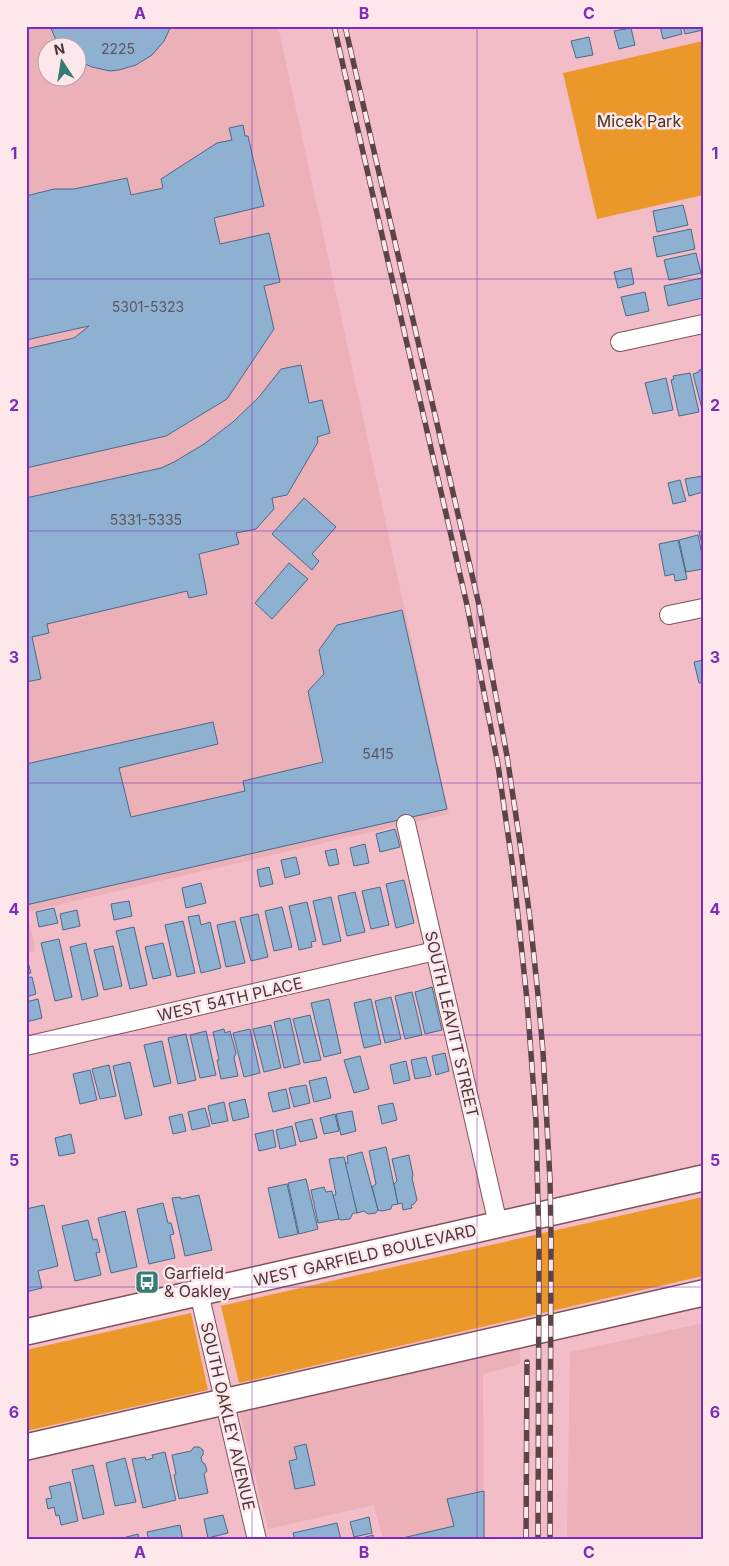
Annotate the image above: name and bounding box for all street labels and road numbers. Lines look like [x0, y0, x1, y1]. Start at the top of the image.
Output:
street label: SOUTH LEAVITT STREET [421, 929, 483, 1119]
street label: WEST 54TH PLACE [155, 973, 305, 1025]
street label: WEST GARFIELD BOULEVARD [252, 1220, 478, 1290]
street label: SOUTH OAKLEY AVENUE [197, 1320, 259, 1512]

